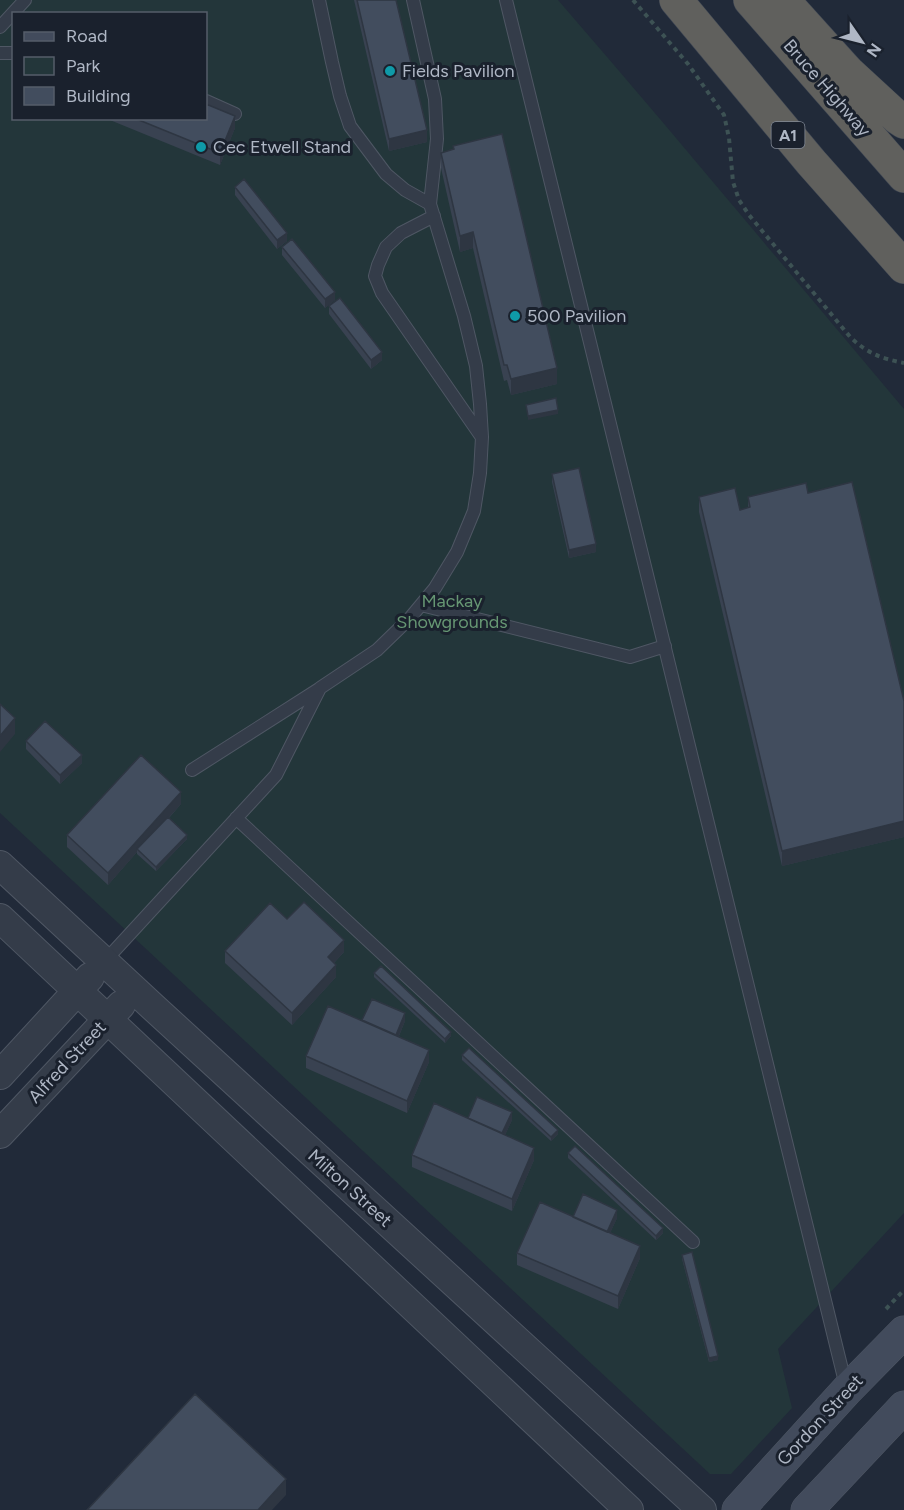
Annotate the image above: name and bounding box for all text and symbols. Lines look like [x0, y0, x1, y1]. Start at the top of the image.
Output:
legend [12, 12, 207, 120]
north arrow [832, 12, 892, 72]
text: Road [66, 25, 107, 47]
street label: Bruce Highway [779, 35, 876, 142]
text: N [863, 40, 885, 61]
text: Park [66, 55, 101, 77]
place label: Fields Pavilion [402, 60, 515, 82]
marker: Fields Pavilion [383, 64, 397, 78]
text: Building [66, 85, 131, 107]
road number: A1 [772, 122, 804, 148]
place label: Cec Etwell Stand [213, 136, 351, 158]
marker: Cec Etwell Stand [194, 140, 208, 154]
place label: 500 Pavilion [527, 305, 626, 327]
marker: 500 Pavilion [508, 309, 522, 323]
park label: Mackay Showgrounds [396, 590, 508, 633]
street label: Alfred Street [23, 1016, 111, 1108]
street label: Milton Street [303, 1145, 397, 1232]
street label: Gordon Street [772, 1370, 868, 1470]

